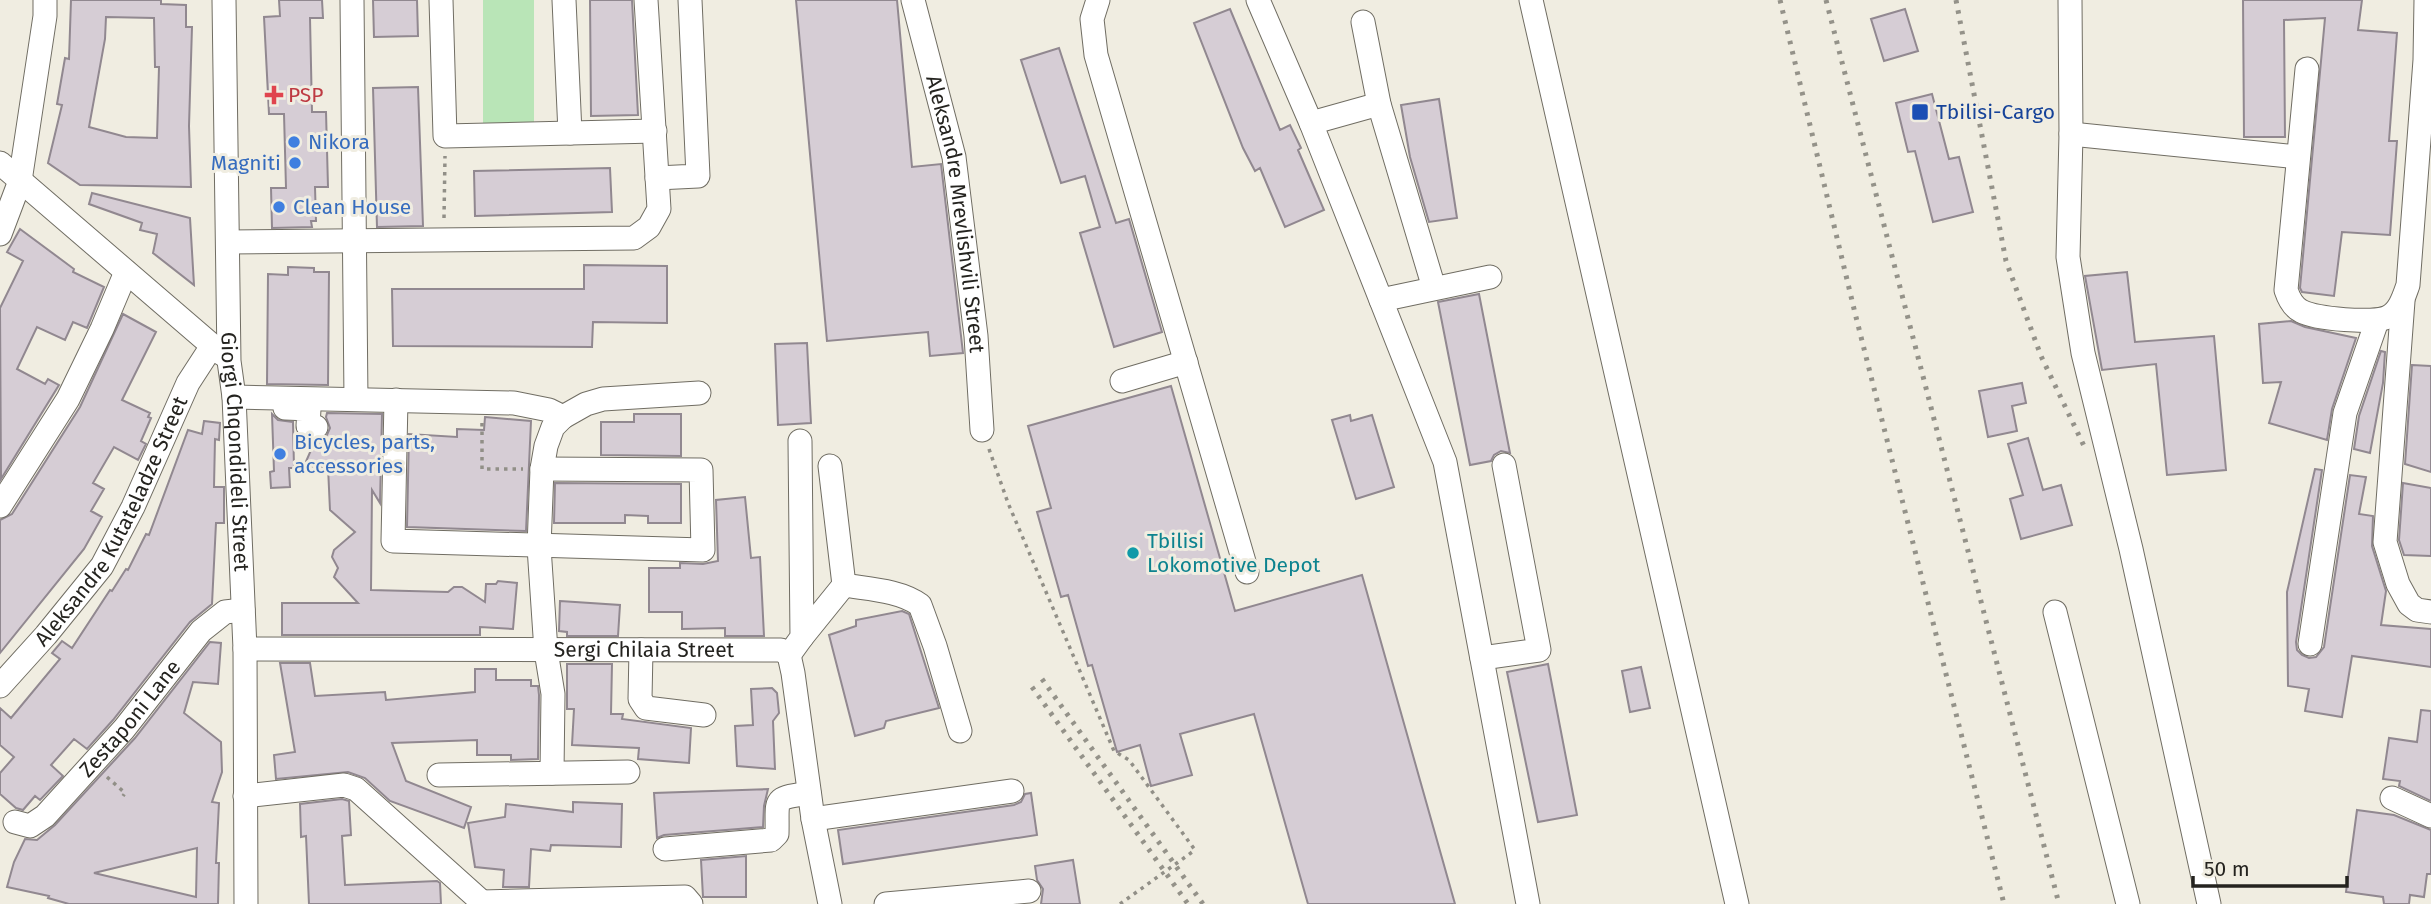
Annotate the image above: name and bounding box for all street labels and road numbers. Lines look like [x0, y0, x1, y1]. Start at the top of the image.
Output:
street label: Aleksandre Mrevlishvili Street [920, 73, 990, 354]
street label: Giorgi Chqondideli Street [216, 332, 255, 572]
street label: Aleksandre Kutateladze Street [29, 392, 194, 652]
street label: Sergi Chilaia Street [554, 637, 735, 663]
street label: Zestaponi Lane [74, 655, 186, 782]

